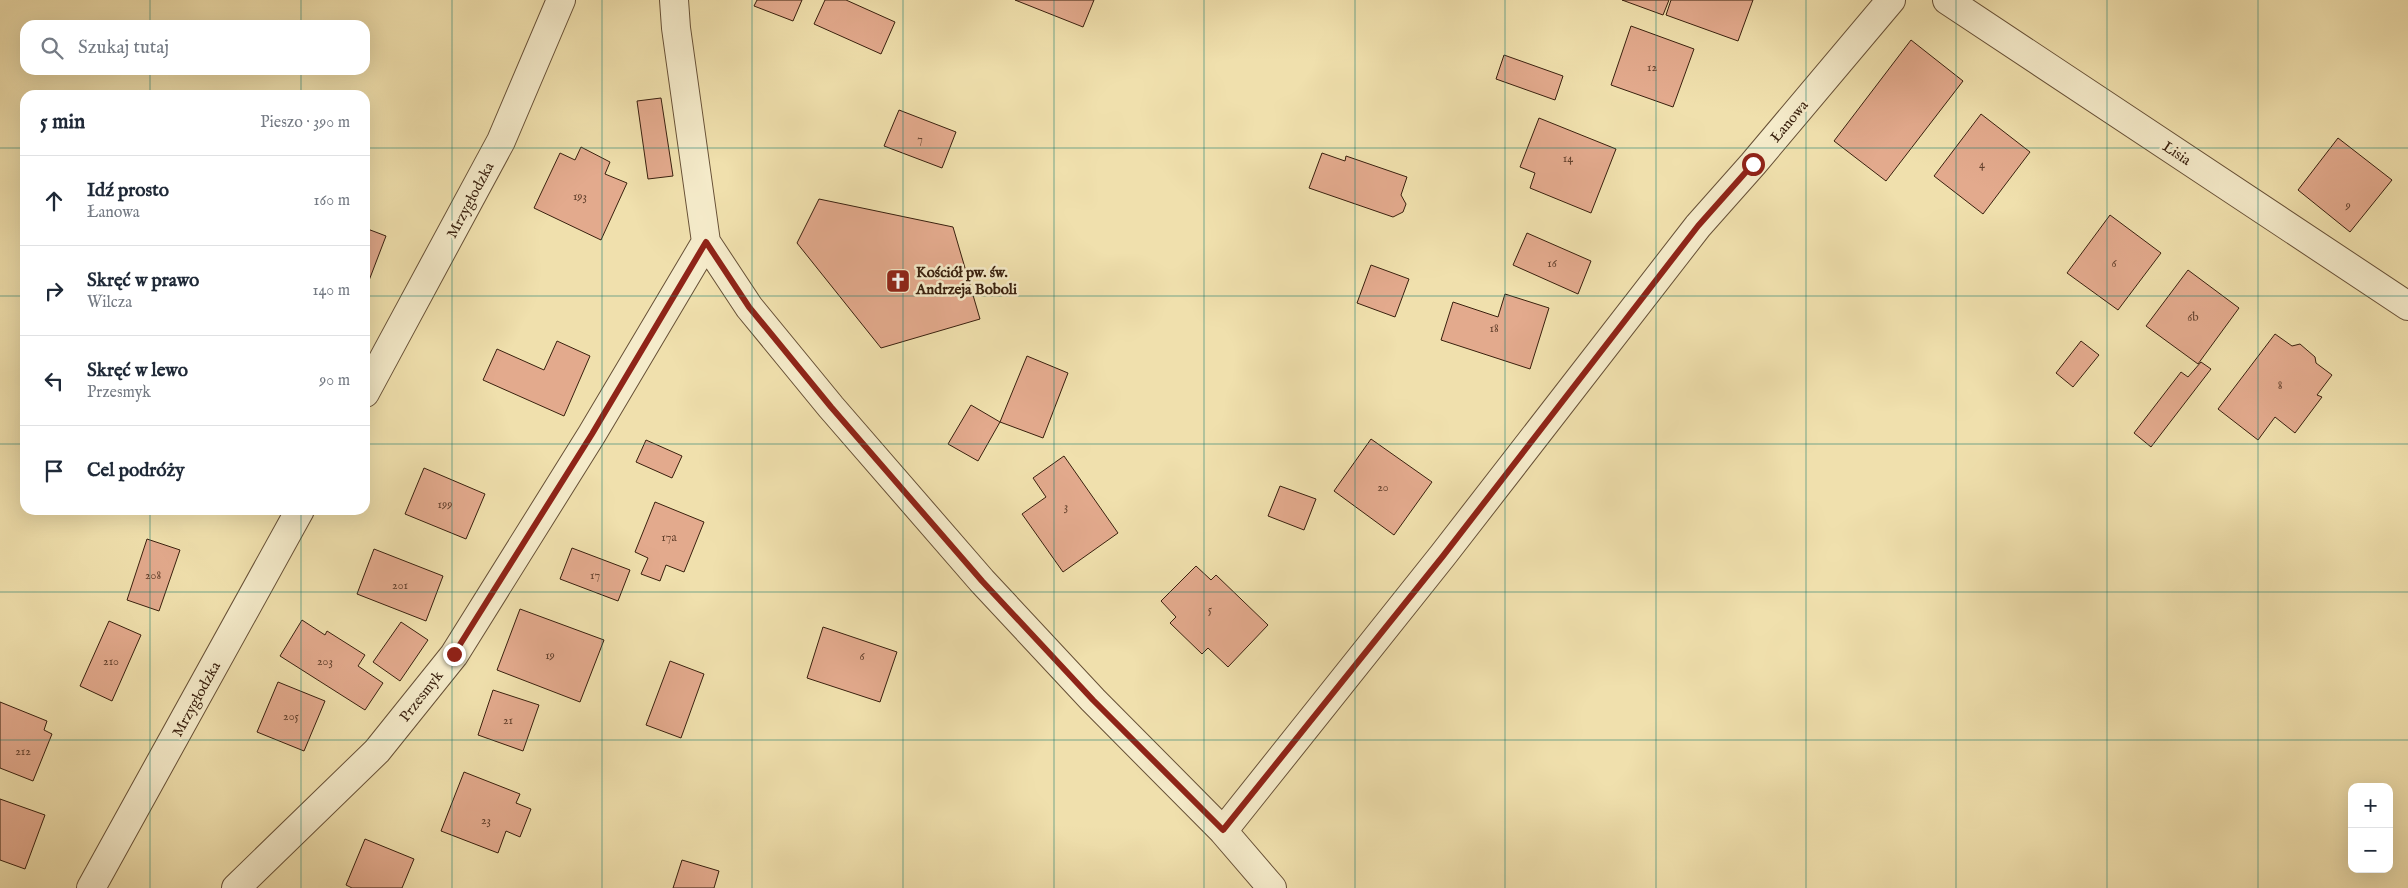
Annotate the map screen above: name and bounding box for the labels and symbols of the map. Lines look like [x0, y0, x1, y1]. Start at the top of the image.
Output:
house number: 12 [1647, 60, 1657, 75]
street label: Łanowa [1766, 96, 1813, 146]
house number: 7 [917, 132, 923, 147]
street label: Lisia [2159, 137, 2195, 170]
house number: 14 [1563, 151, 1573, 166]
route start [1742, 153, 1765, 176]
house number: 4 [1979, 157, 1985, 172]
street label: Mrzygłodzka [442, 159, 499, 241]
house number: 193 [573, 189, 587, 204]
house number: 9 [2344, 198, 2351, 213]
house number: 16 [1547, 256, 1558, 271]
house number: 6 [2111, 256, 2117, 271]
place label: Kościół pw. św. Andrzeja Boboli [915, 263, 1017, 299]
church icon: Kościół pw. św. Andrzeja Boboli [885, 268, 911, 294]
house number: 6b [2187, 310, 2199, 325]
house number: 18 [1489, 321, 1499, 336]
house number: 8 [2278, 378, 2283, 393]
house number: 20 [1377, 480, 1389, 495]
house number: 199 [438, 497, 452, 512]
house number: 3 [1064, 499, 1068, 514]
house number: 17a [661, 530, 677, 545]
house number: 208 [145, 568, 161, 583]
house number: 17 [590, 568, 600, 583]
house number: 201 [392, 578, 408, 593]
house number: 5 [1208, 602, 1213, 617]
route end [443, 643, 466, 666]
house number: 19 [545, 648, 555, 663]
house number: 6 [859, 649, 865, 664]
house number: 210 [103, 654, 119, 669]
house number: 203 [317, 654, 333, 669]
street label: Mrzygłodzka [168, 658, 225, 740]
street label: Przesmyk [395, 666, 448, 726]
house number: 205 [283, 709, 300, 724]
house number: 21 [503, 713, 513, 728]
house number: 212 [15, 744, 31, 759]
house number: 23 [481, 813, 491, 828]

